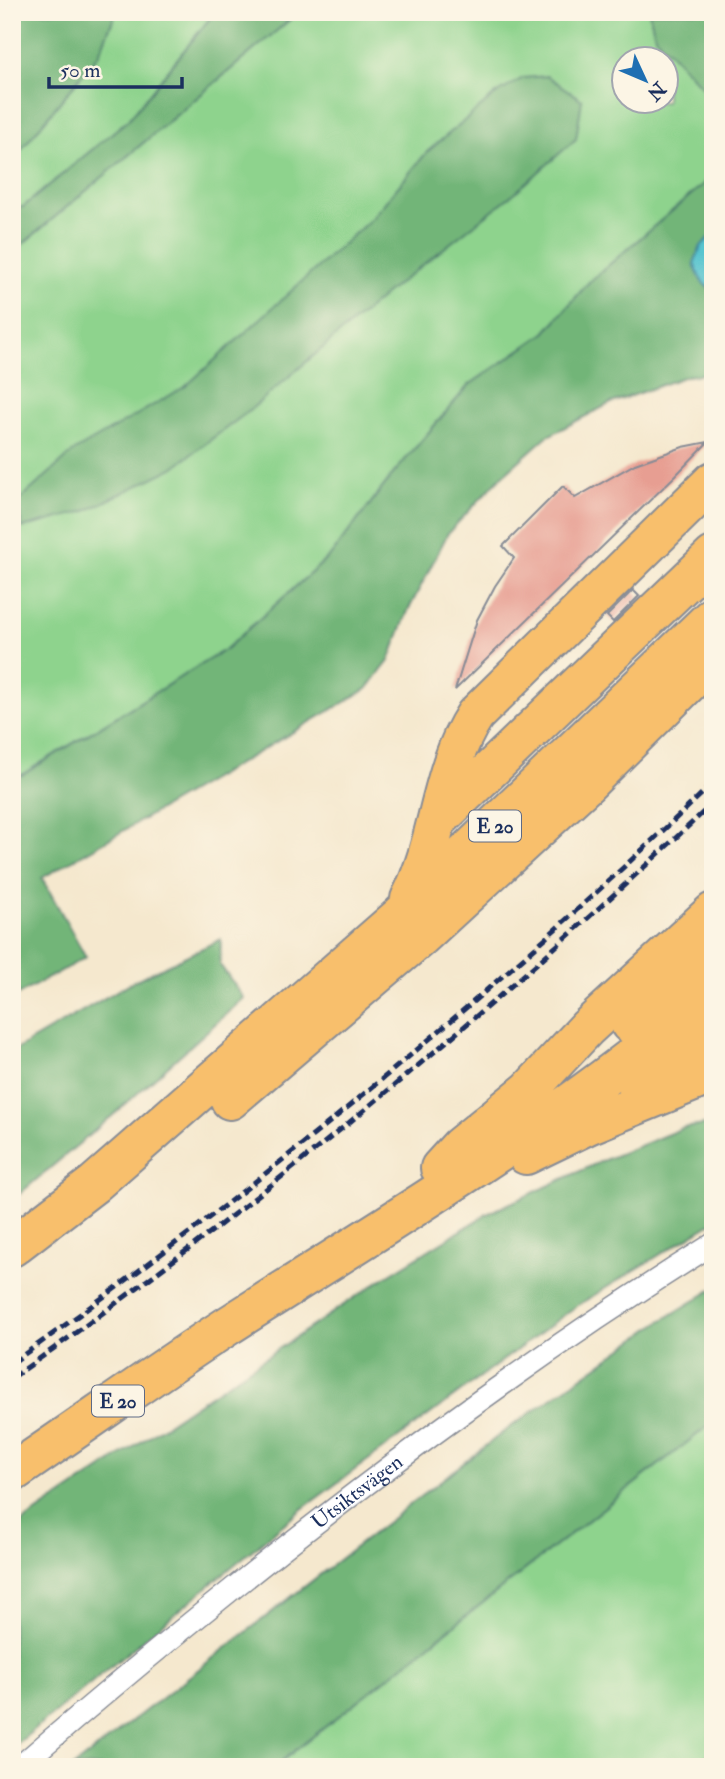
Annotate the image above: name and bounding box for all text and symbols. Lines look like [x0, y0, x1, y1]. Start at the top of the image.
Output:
scale bar [49, 46, 182, 90]
north arrow [610, 46, 680, 116]
text: 50 m [60, 57, 101, 84]
text: N [641, 76, 672, 106]
road number: E 20 [469, 810, 521, 842]
road number: E 20 [92, 1386, 144, 1416]
street label: Utsiktsvägen [306, 1448, 409, 1536]

